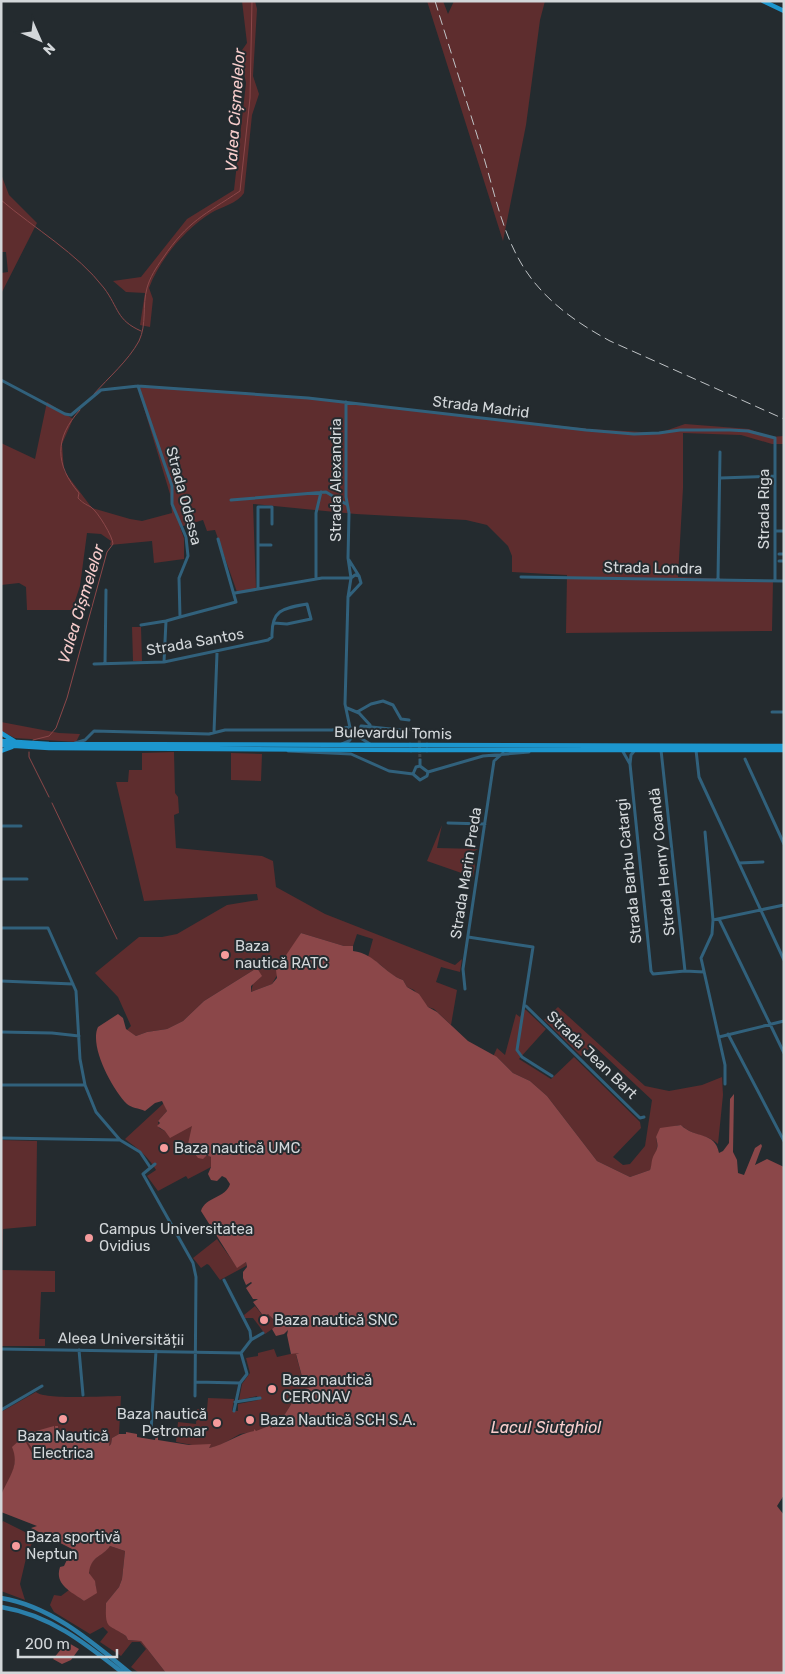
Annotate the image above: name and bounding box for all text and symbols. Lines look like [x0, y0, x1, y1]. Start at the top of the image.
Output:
north arrow [15, 15, 65, 65]
text: N [39, 39, 58, 58]
water label: Valea Cișmelelor [221, 47, 249, 172]
street label: Strada Madrid [432, 392, 530, 422]
street label: Strada Alexandria [327, 418, 345, 542]
street label: Strada Odessa [162, 445, 206, 547]
street label: Strada Riga [755, 469, 773, 549]
water label: Valea Cișmelelor [54, 541, 108, 666]
street label: Strada Londra [603, 558, 703, 578]
street label: Strada Santos [145, 625, 245, 659]
street label: Bulevardul Tomis [334, 723, 453, 743]
street label: Strada Henry Coandă [645, 787, 679, 937]
street label: Strada Barbu Catargi [612, 797, 646, 945]
street label: Strada Marin Preda [447, 806, 485, 940]
place label: Baza nautică RATC [235, 937, 328, 972]
marker: Baza nautică RATC [219, 949, 231, 961]
street label: Strada Jean Bart [543, 1007, 641, 1103]
place label: Baza nautică UMC [174, 1139, 300, 1157]
marker: Baza nautică UMC [158, 1142, 170, 1154]
place label: Campus Universitatea Ovidius [99, 1220, 253, 1255]
marker: Campus Universitatea Ovidius [83, 1232, 95, 1244]
place label: Baza nautică SNC [274, 1311, 398, 1329]
marker: Baza nautică SNC [258, 1314, 270, 1326]
street label: Aleea Universității [58, 1329, 184, 1349]
place label: Baza nautică CERONAV [282, 1371, 372, 1406]
marker: Baza nautică CERONAV [266, 1383, 278, 1395]
place label: Baza nautică Petromar [117, 1405, 207, 1440]
place label: Baza Nautică SCH S.A. [260, 1411, 416, 1429]
marker: Baza Nautică Electrica [57, 1413, 69, 1425]
marker: Baza Nautică SCH S.A. [244, 1414, 256, 1426]
marker: Baza nautică Petromar [211, 1417, 223, 1429]
water label: Lacul Siutghiol [491, 1418, 602, 1437]
place label: Baza Nautică Electrica [17, 1427, 109, 1462]
place label: Baza sportivă Neptun [26, 1528, 121, 1563]
marker: Baza sportivă Neptun [10, 1540, 22, 1552]
scale bar [18, 1626, 116, 1658]
text: 200 m [25, 1635, 70, 1653]

